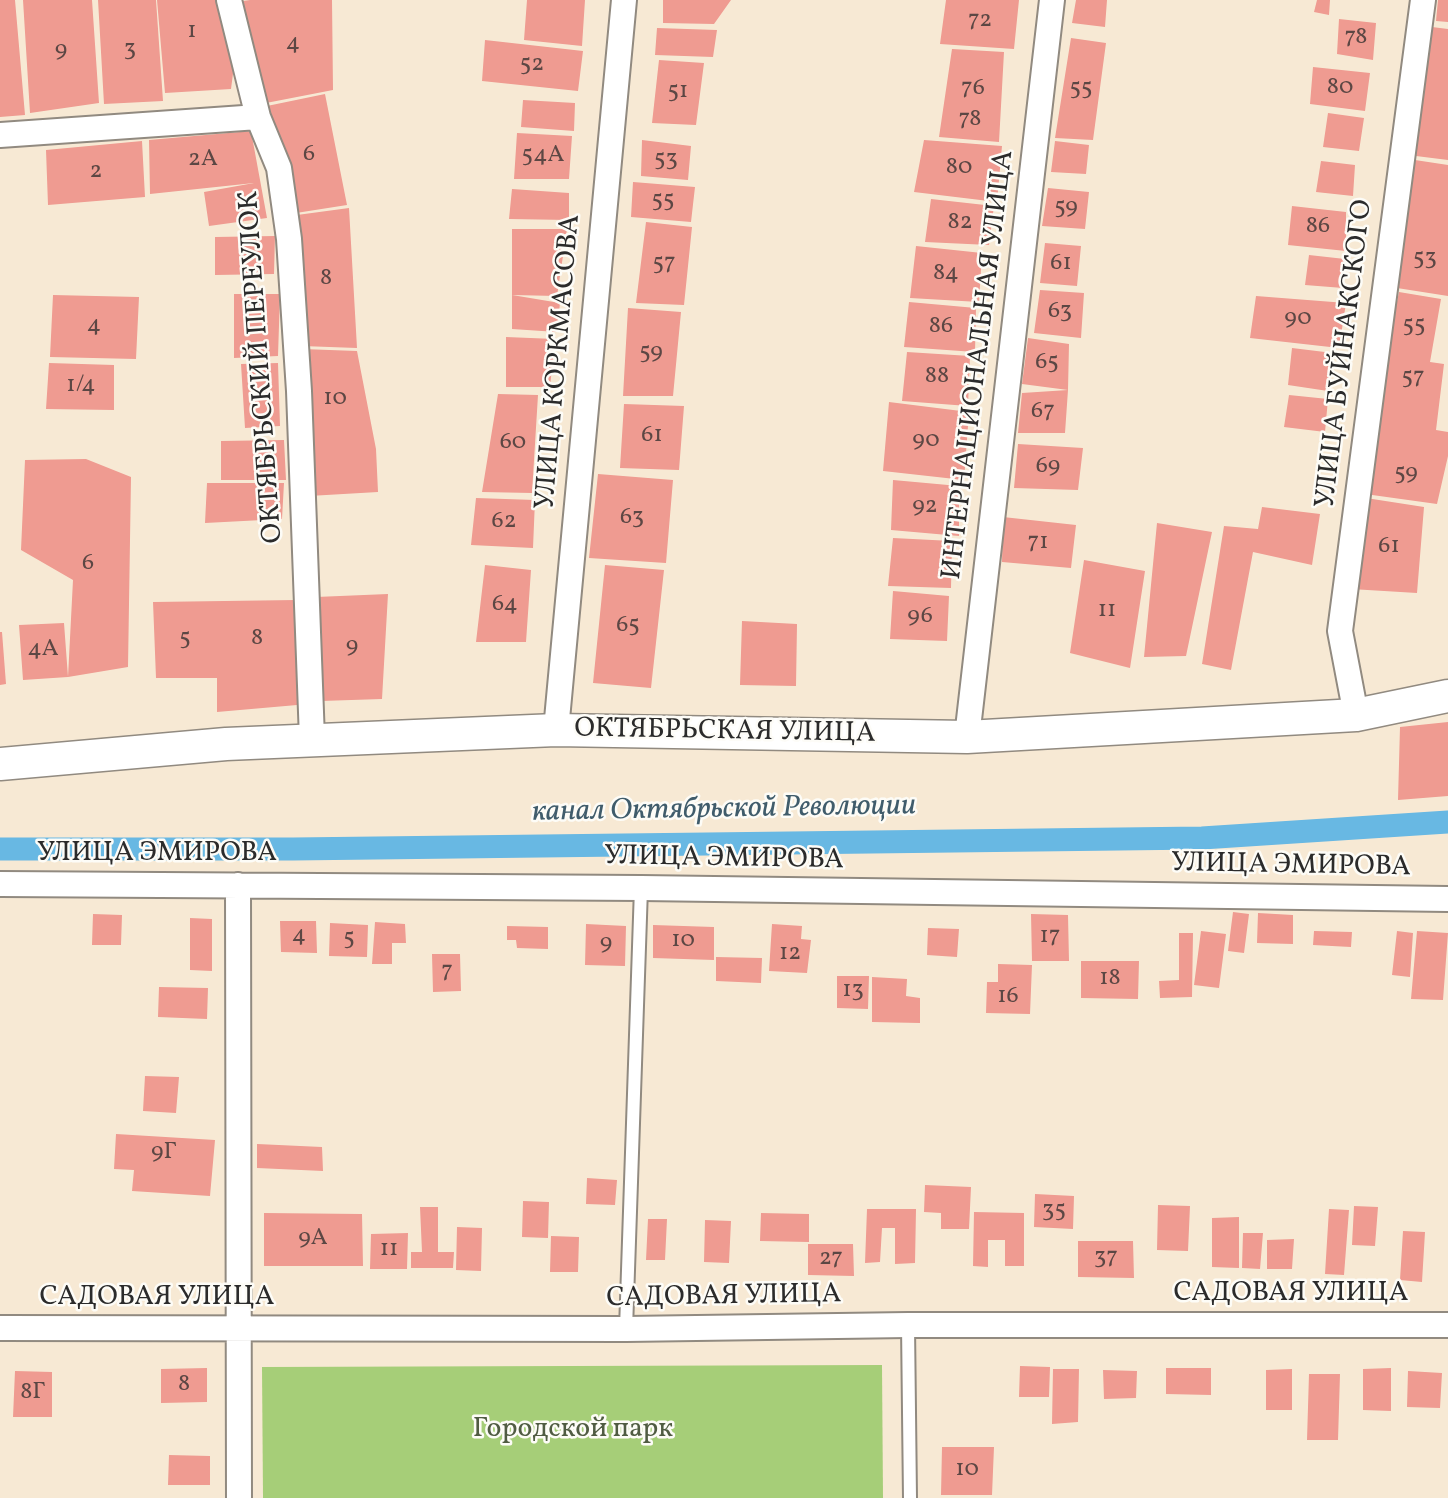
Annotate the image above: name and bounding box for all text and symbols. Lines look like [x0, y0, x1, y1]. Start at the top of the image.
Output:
house number: 72 [968, 8, 992, 36]
house number: 1 [187, 19, 197, 47]
house number: 78 [1344, 25, 1368, 53]
house number: 4 [286, 31, 300, 59]
house number: 3 [124, 37, 136, 65]
house number: 9 [55, 38, 67, 66]
house number: 52 [520, 52, 544, 80]
house number: 80 [1327, 75, 1353, 103]
house number: 76 [961, 76, 985, 104]
house number: 55 [1069, 76, 1093, 104]
house number: 51 [668, 79, 688, 107]
house number: 78 [958, 107, 982, 135]
house number: 6 [303, 142, 315, 170]
house number: 54А [522, 143, 564, 171]
house number: 2А [188, 147, 218, 175]
house number: 53 [654, 147, 678, 175]
street label: ИНТЕРНАЦИОНАЛЬНАЯ УЛИЦА [937, 148, 1023, 582]
house number: 80 [946, 155, 972, 183]
house number: 2 [90, 159, 102, 187]
house number: 55 [651, 188, 675, 216]
street label: ОКТЯБРЬСКИЙ ПЕРЕУЛОК [234, 190, 292, 544]
house number: 59 [1054, 195, 1078, 223]
street label: УЛИЦА БУЙНАКСКОГО [1310, 198, 1382, 510]
house number: 82 [947, 210, 973, 238]
street label: УЛИЦА КОРКМАСОВА [530, 213, 590, 511]
house number: 86 [1306, 214, 1330, 242]
house number: 53 [1413, 246, 1437, 274]
house number: 57 [652, 251, 676, 279]
house number: 61 [1050, 251, 1072, 279]
house number: 84 [933, 261, 959, 289]
house number: 8 [320, 266, 332, 294]
house number: 63 [1048, 299, 1072, 327]
house number: 90 [1284, 306, 1312, 334]
house number: 4 [87, 313, 101, 341]
house number: 55 [1402, 313, 1426, 341]
house number: 86 [929, 314, 953, 342]
house number: 59 [639, 340, 663, 368]
house number: 65 [1035, 350, 1059, 378]
house number: 88 [925, 364, 949, 392]
house number: 57 [1401, 365, 1425, 393]
house number: 1/4 [66, 373, 96, 401]
house number: 10 [323, 386, 347, 414]
house number: 67 [1031, 399, 1055, 427]
house number: 61 [641, 423, 663, 451]
house number: 90 [912, 428, 940, 456]
house number: 60 [500, 430, 526, 458]
house number: 69 [1036, 454, 1060, 482]
house number: 59 [1394, 461, 1418, 489]
house number: 92 [912, 494, 938, 522]
house number: 63 [620, 505, 644, 533]
house number: 62 [491, 509, 517, 537]
house number: 71 [1028, 530, 1048, 558]
house number: 61 [1378, 534, 1400, 562]
house number: 6 [82, 551, 94, 579]
house number: 64 [492, 592, 518, 620]
house number: 11 [1098, 598, 1116, 626]
house number: 96 [907, 604, 933, 632]
house number: 65 [616, 613, 640, 641]
house number: 5 [179, 626, 191, 654]
house number: 8 [251, 626, 263, 654]
house number: 9 [346, 634, 358, 662]
house number: 4А [27, 637, 59, 665]
street label: ОКТЯБРЬСКАЯ УЛИЦА [574, 714, 876, 752]
water label: канал Октябрьской Революции [532, 790, 916, 832]
street label: УЛИЦА ЭМИРОВА [37, 838, 277, 872]
street label: УЛИЦА ЭМИРОВА [604, 841, 844, 879]
street label: УЛИЦА ЭМИРОВА [1171, 848, 1411, 886]
house number: 4 [292, 923, 306, 951]
house number: 17 [1040, 924, 1060, 952]
house number: 5 [343, 926, 355, 954]
house number: 10 [671, 928, 695, 956]
house number: 9 [600, 931, 612, 959]
house number: 12 [779, 941, 801, 969]
house number: 7 [441, 959, 453, 987]
house number: 18 [1099, 966, 1121, 994]
house number: 13 [842, 978, 864, 1006]
house number: 16 [997, 984, 1019, 1012]
house number: 9Г [151, 1140, 177, 1168]
house number: 35 [1042, 1198, 1066, 1226]
house number: 9А [298, 1226, 328, 1254]
house number: 11 [380, 1237, 398, 1265]
house number: 37 [1094, 1245, 1118, 1273]
house number: 27 [819, 1246, 843, 1274]
street label: САДОВАЯ УЛИЦА [1173, 1278, 1409, 1312]
street label: САДОВАЯ УЛИЦА [606, 1279, 842, 1317]
street label: САДОВАЯ УЛИЦА [39, 1282, 275, 1316]
house number: 8 [178, 1372, 190, 1400]
house number: 8Г [20, 1380, 46, 1408]
park label: Городской парк [473, 1414, 673, 1448]
house number: 10 [955, 1457, 979, 1485]

